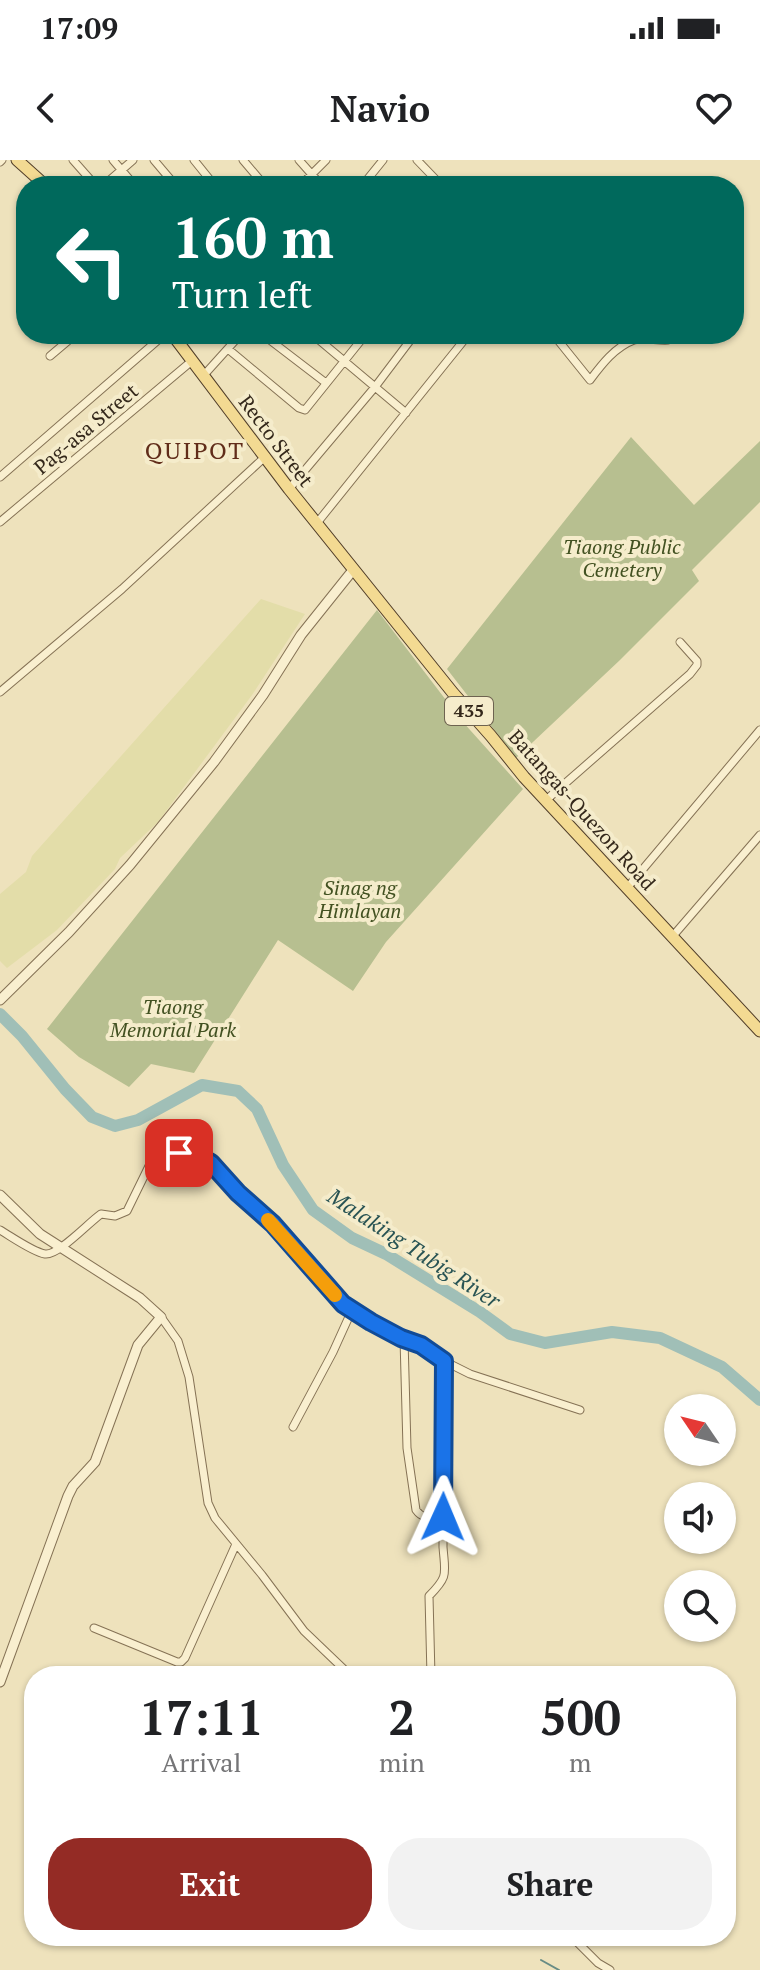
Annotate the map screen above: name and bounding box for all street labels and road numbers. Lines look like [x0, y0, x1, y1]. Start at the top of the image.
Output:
street label: Pag-asa Street [28, 377, 144, 480]
street label: Recto Street [233, 389, 320, 493]
road number: 435 [445, 697, 493, 725]
street label: Batangas-Quezon Road [503, 723, 662, 896]

